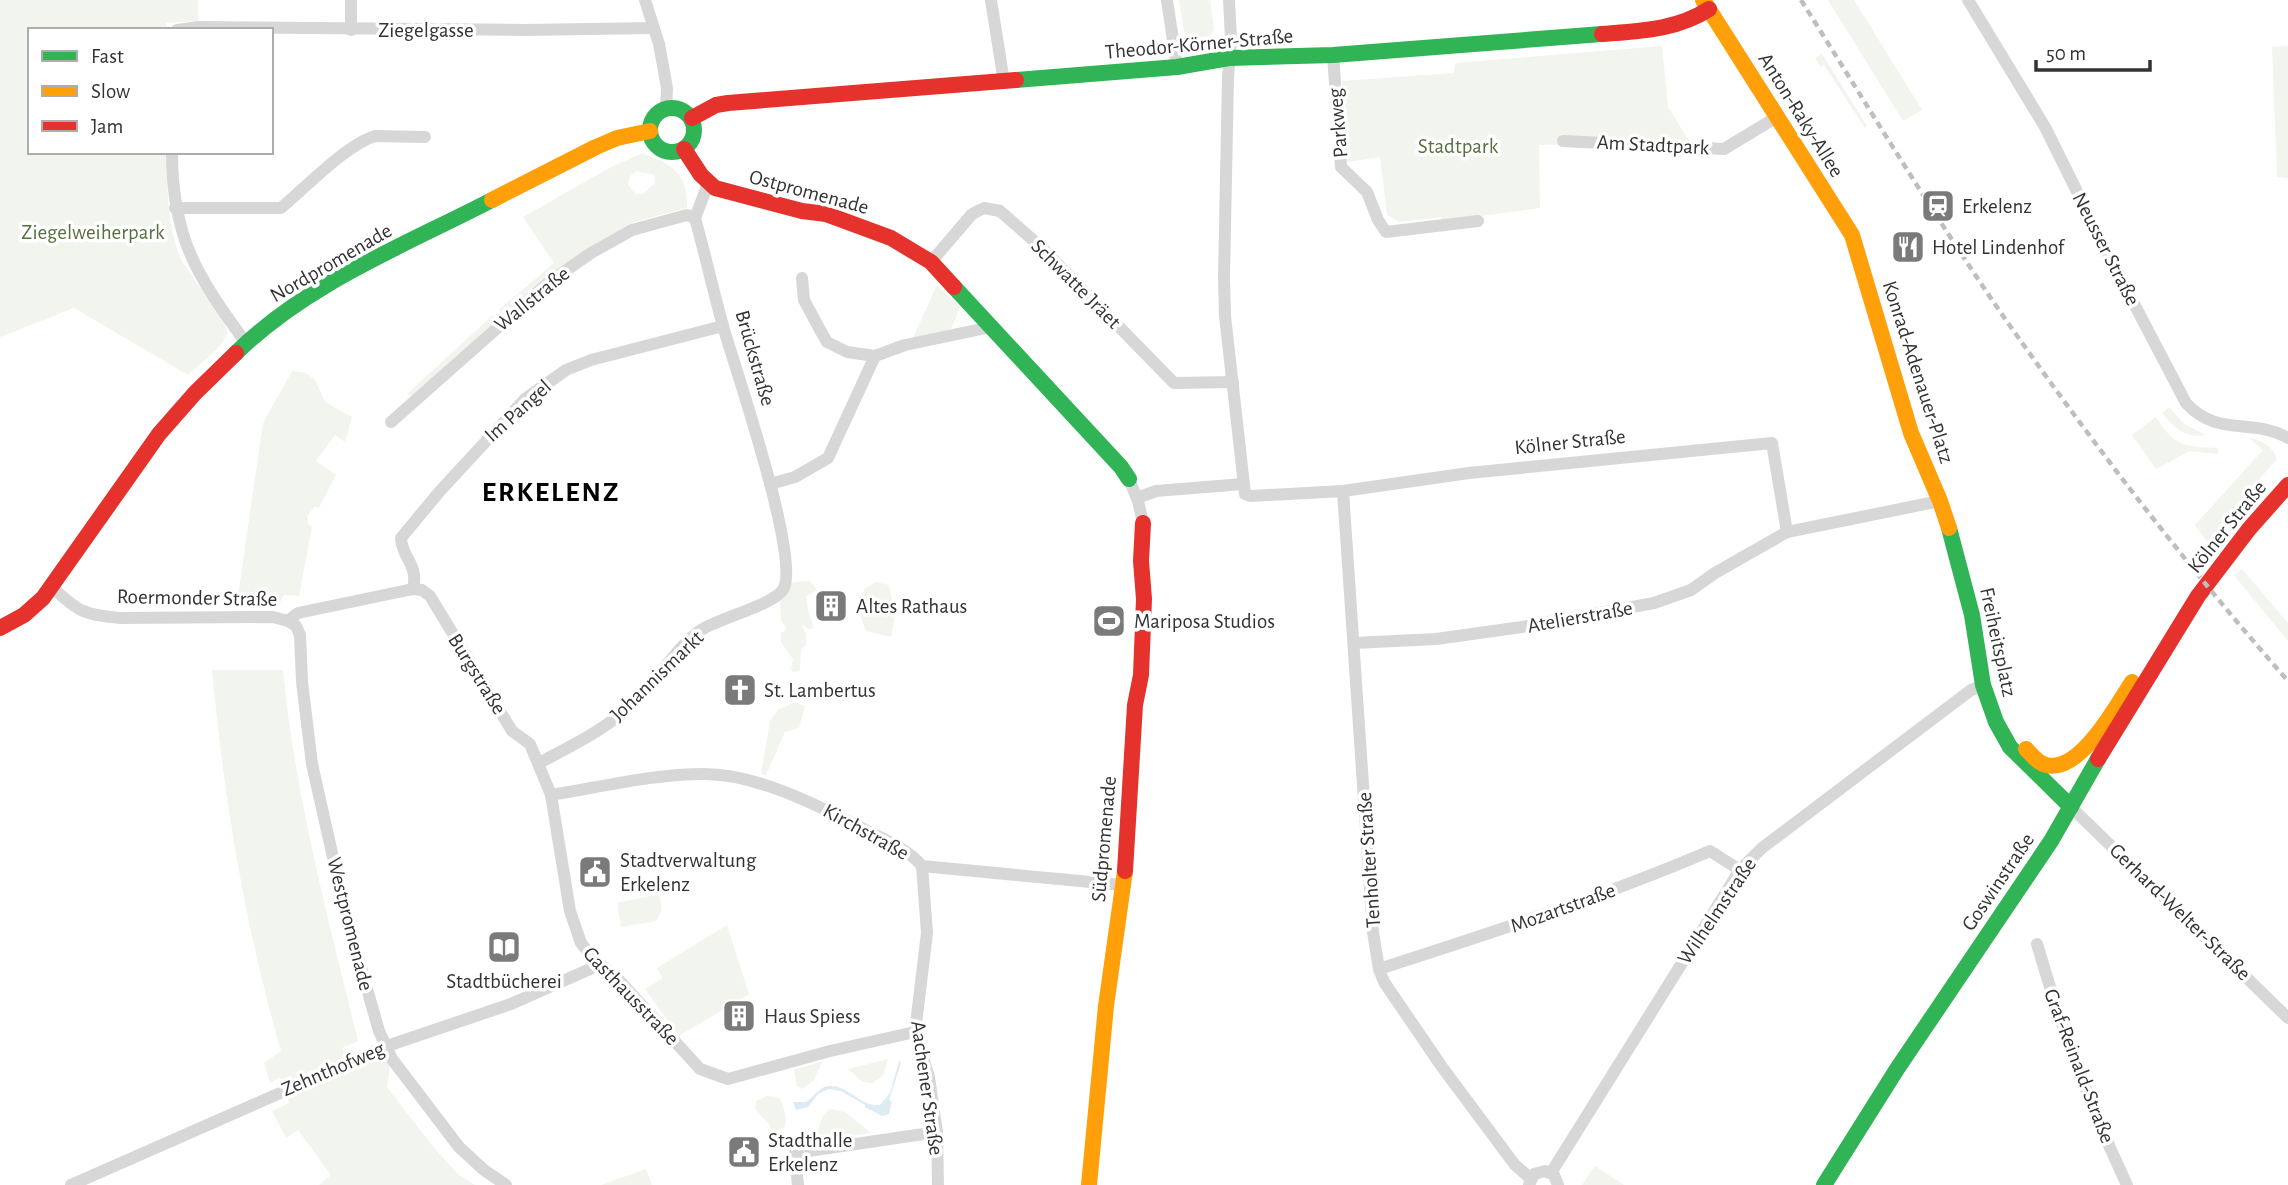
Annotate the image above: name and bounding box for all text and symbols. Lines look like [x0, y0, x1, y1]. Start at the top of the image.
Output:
street label: Ziegelgasse [378, 20, 474, 41]
street label: Theodor-Körner-Straße [1104, 25, 1294, 63]
legend [28, 28, 273, 154]
scale bar [2036, 28, 2150, 72]
text: 50 m [2046, 43, 2086, 64]
text: Fast [91, 46, 124, 67]
street label: Anton-Raky-Allee [1754, 49, 1848, 181]
text: Slow [91, 81, 130, 102]
street label: Parkweg [1324, 87, 1352, 159]
text: Jam [91, 116, 123, 137]
street label: Am Stadtpark [1596, 132, 1710, 158]
park label: Stadtpark [1418, 136, 1499, 157]
street label: Ostpromenade [747, 166, 871, 218]
station icon: Erkelenz [1919, 187, 1957, 225]
street label: Neusser Straße [2069, 189, 2143, 309]
place label: Erkelenz [1962, 196, 2032, 217]
street label: Nordpromenade [267, 220, 395, 306]
park label: Ziegelweiherpark [21, 222, 165, 243]
restaurant icon: Hotel Lindenhof [1889, 228, 1927, 266]
street label: Schwatte Jräet [1027, 235, 1125, 333]
place label: Hotel Lindenhof [1932, 237, 2066, 258]
street label: Wallstraße [491, 263, 573, 335]
street label: Konrad-Adenauer-Platz [1879, 278, 1957, 466]
street label: Brückstraße [731, 308, 779, 408]
street label: Im Pangel [481, 376, 555, 446]
street label: Kölner Straße [1513, 426, 1627, 458]
street label: Kölner Straße [2184, 477, 2270, 577]
district label: ERKELENZ [482, 479, 620, 507]
street label: Roermonder Straße [117, 586, 277, 610]
street label: Freiheitsplatz [1976, 586, 2020, 698]
building icon: Altes Rathaus [812, 587, 850, 625]
place label: Altes Rathaus [856, 596, 967, 617]
street label: Atelierstraße [1526, 597, 1634, 637]
sports icon: Mariposa Studios [1090, 602, 1128, 640]
place label: Mariposa Studios [1134, 611, 1275, 632]
street label: Johannismarkt [606, 626, 708, 725]
street label: Burgstraße [444, 630, 510, 718]
church icon: St. Lambertus [721, 671, 759, 709]
place label: St. Lambertus [764, 680, 876, 701]
street label: Südpromenade [1088, 775, 1120, 903]
street label: Tenholter Straße [1354, 791, 1384, 929]
street label: Kirchstraße [820, 800, 912, 864]
street label: Goswinstraße [1958, 830, 2038, 934]
street label: Gerhard-Welter-Straße [2105, 840, 2255, 984]
place label: Stadtverwaltung Erkelenz [620, 850, 757, 895]
public building icon: Stadtverwaltung Erkelenz [576, 853, 614, 891]
street label: Wilhelmstraße [1674, 854, 1760, 968]
street label: Westpromenade [323, 855, 377, 993]
street label: Mozartstraße [1508, 879, 1618, 937]
library icon: Stadtbücherei [485, 928, 523, 966]
street label: Gasthausstraße [579, 943, 683, 1049]
place label: Stadtbücherei [446, 971, 562, 992]
street label: Graf-Reinald-Straße [2040, 986, 2118, 1146]
building icon: Haus Spiess [720, 997, 758, 1035]
place label: Haus Spiess [764, 1006, 861, 1027]
street label: Aachener Straße [907, 1019, 947, 1157]
street label: Zehnthofweg [278, 1038, 388, 1100]
place label: Stadthalle Erkelenz [768, 1130, 853, 1175]
public building icon: Stadthalle Erkelenz [725, 1133, 763, 1171]

